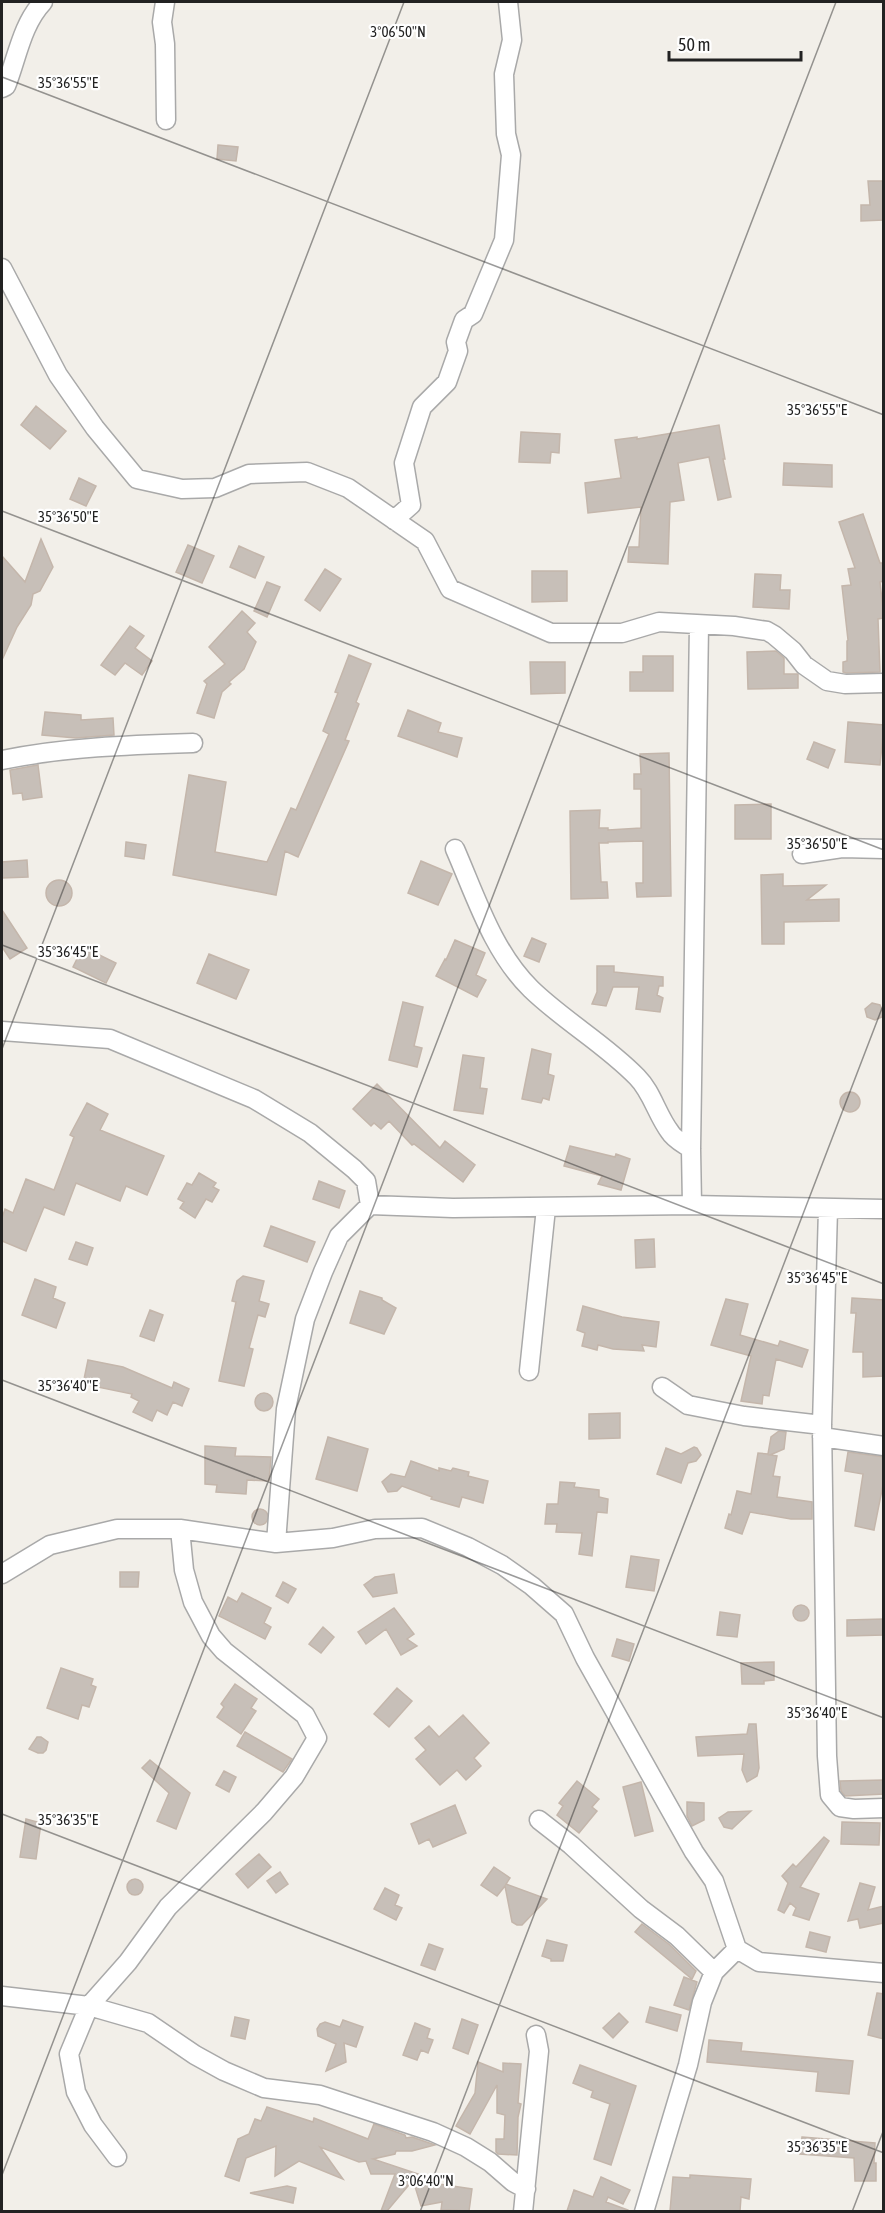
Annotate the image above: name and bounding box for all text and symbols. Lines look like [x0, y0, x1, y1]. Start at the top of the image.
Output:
text: 3°06'50"N [370, 23, 426, 40]
scale bar [669, 24, 801, 62]
text: 50 m [678, 34, 710, 55]
text: 35°36'55"E [38, 74, 99, 91]
text: 35°36'55"E [787, 401, 848, 418]
text: 35°36'50"E [38, 508, 99, 525]
text: 35°36'50"E [787, 835, 848, 852]
text: 35°36'45"E [38, 943, 99, 960]
text: 35°36'45"E [787, 1269, 848, 1286]
text: 35°36'40"E [38, 1377, 99, 1394]
text: 35°36'40"E [787, 1704, 848, 1721]
text: 35°36'35"E [38, 1811, 99, 1828]
text: 35°36'35"E [787, 2138, 848, 2155]
text: 3°06'40"N [398, 2172, 454, 2189]

